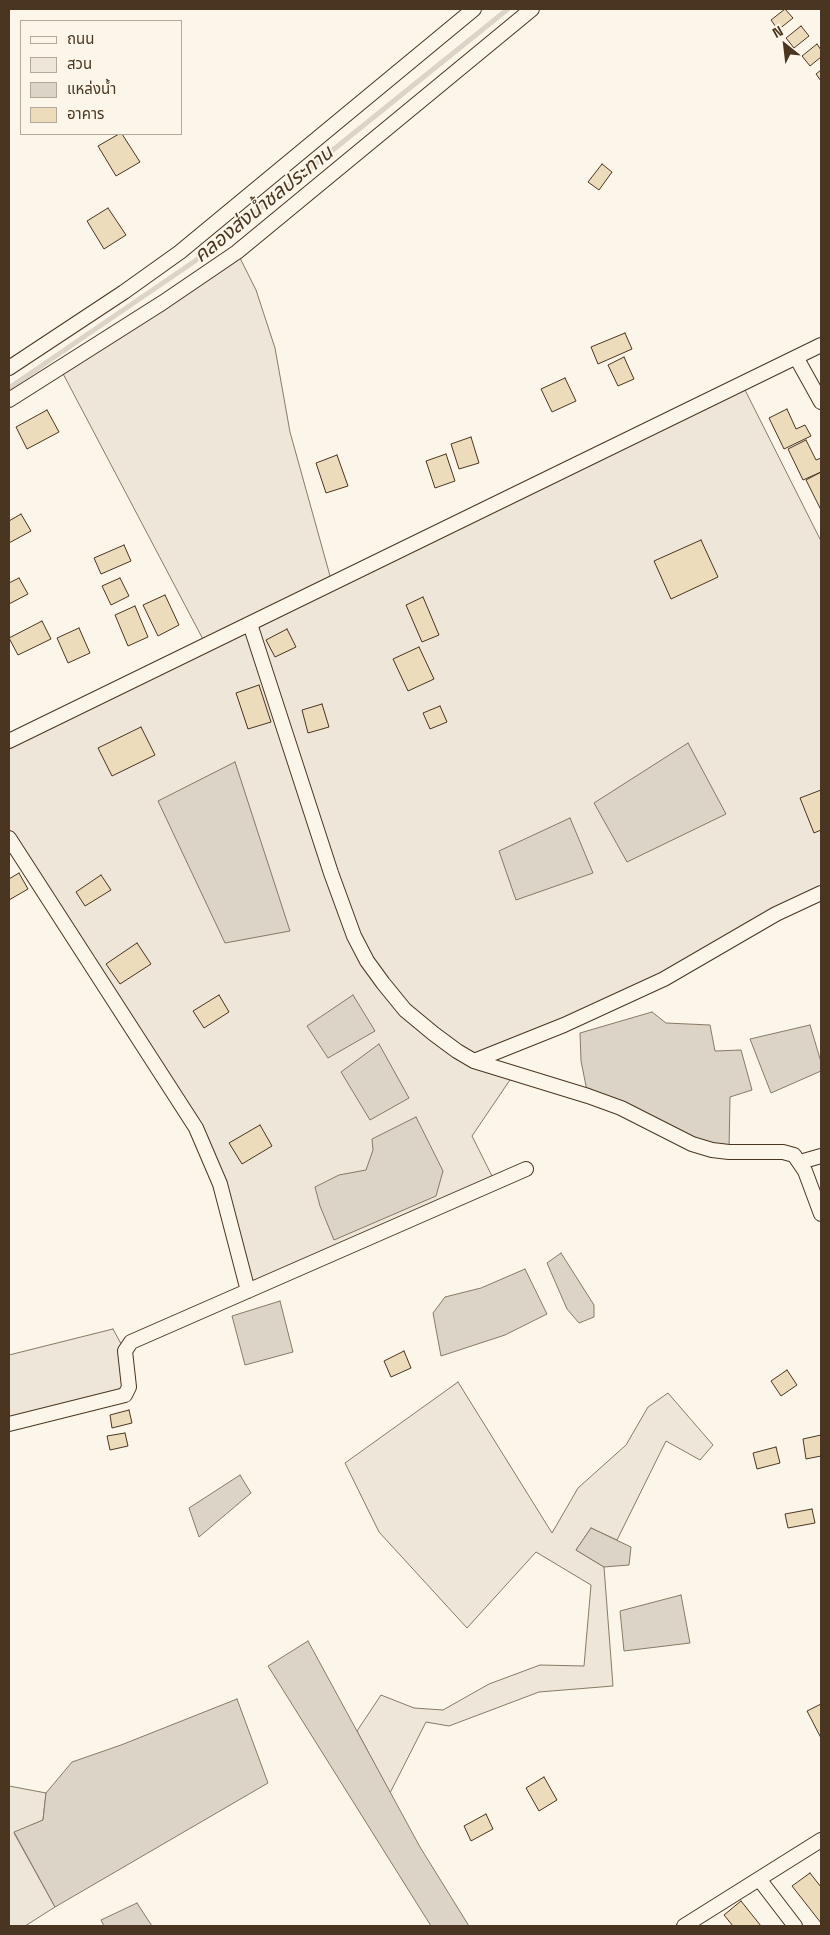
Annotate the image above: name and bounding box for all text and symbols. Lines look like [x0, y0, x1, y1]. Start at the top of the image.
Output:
legend [20, 20, 182, 135]
north arrow [760, 20, 810, 70]
text: N [769, 22, 786, 42]
text: ถนน [67, 29, 94, 48]
text: สวน [67, 54, 92, 73]
text: แหล่งน้ำ [67, 79, 116, 98]
text: อาคาร [67, 104, 104, 123]
water label: คลองส่งน้ำชลประทาน [190, 142, 338, 268]

